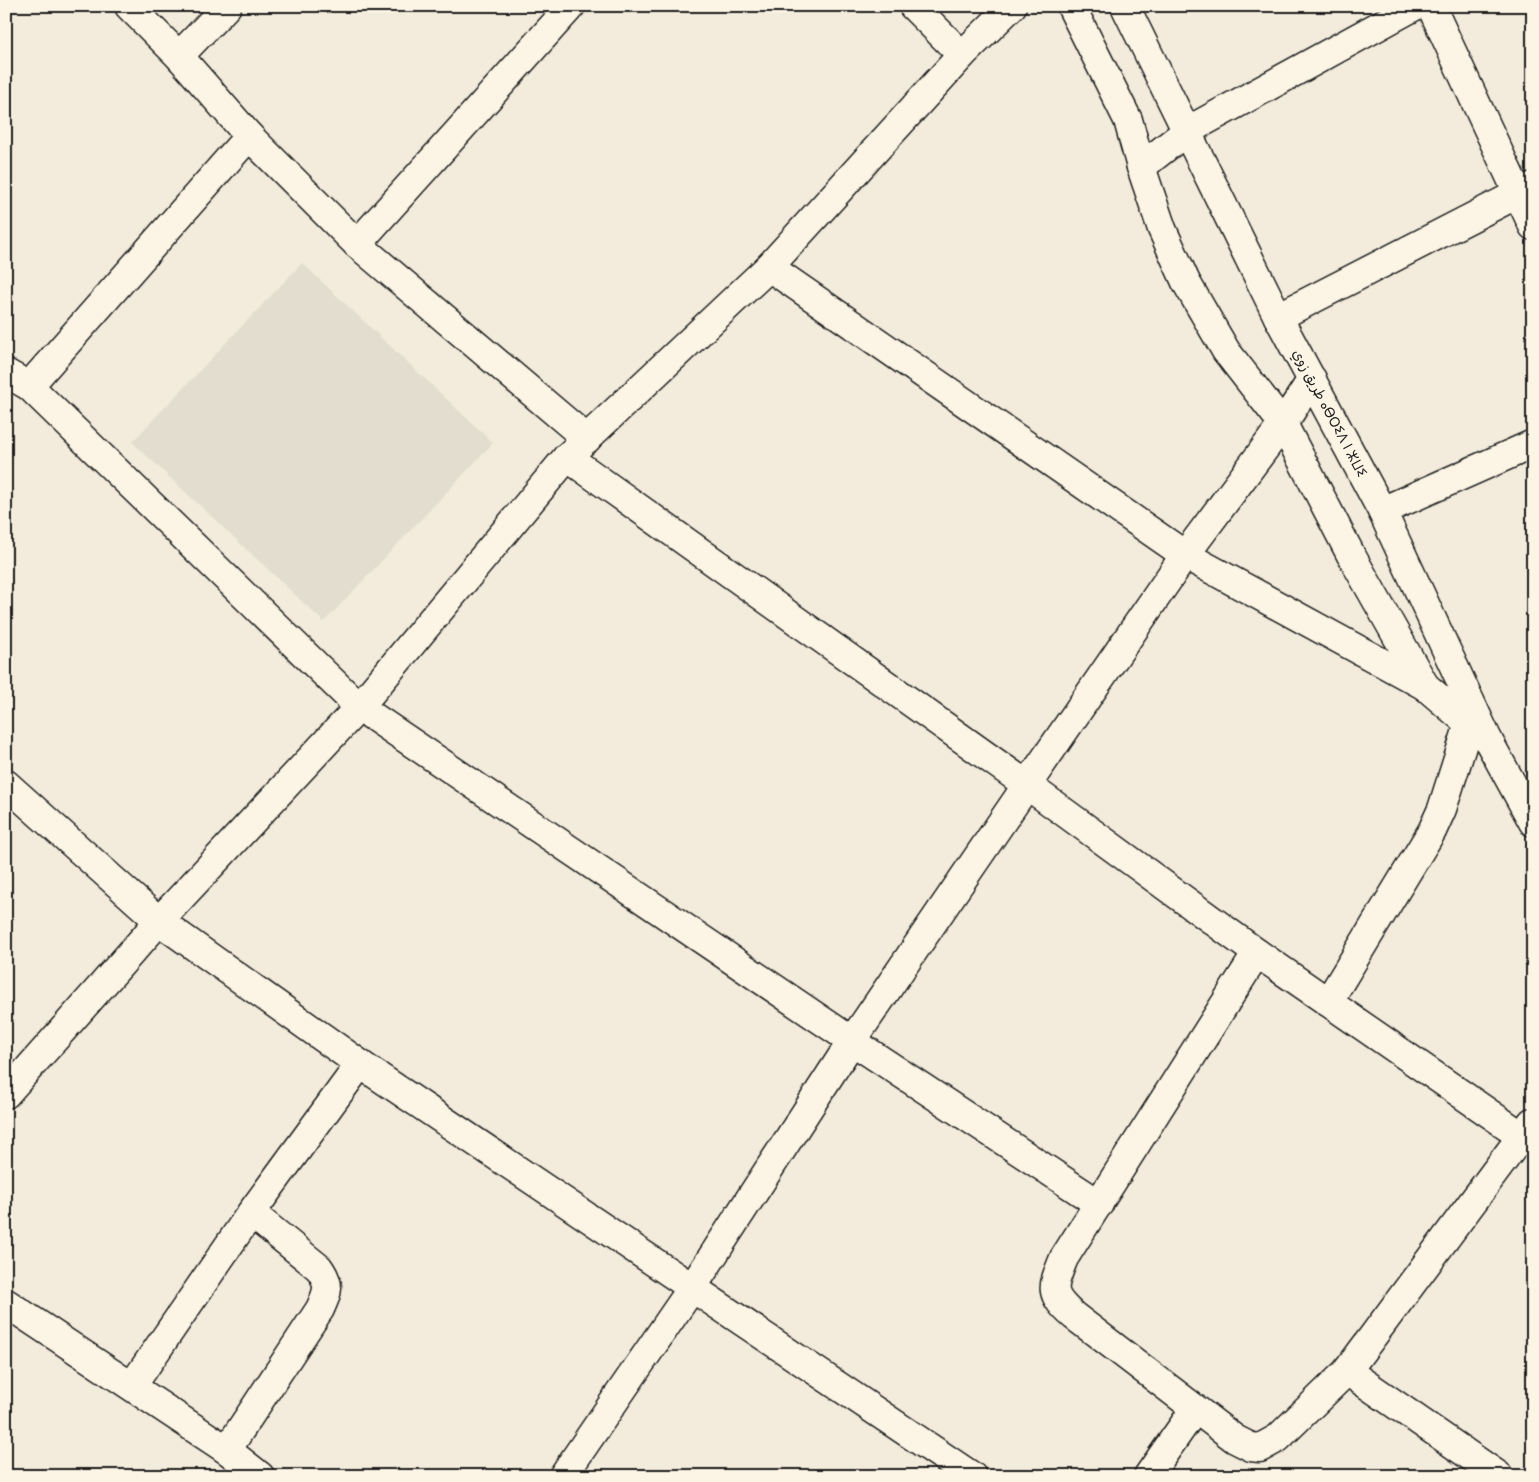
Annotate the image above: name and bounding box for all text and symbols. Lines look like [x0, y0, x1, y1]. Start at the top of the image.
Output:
street label: طريق زوي ⴰⴱⵔⵉⴷ ⵏ ⵣⵡⵉ [1287, 346, 1371, 481]

